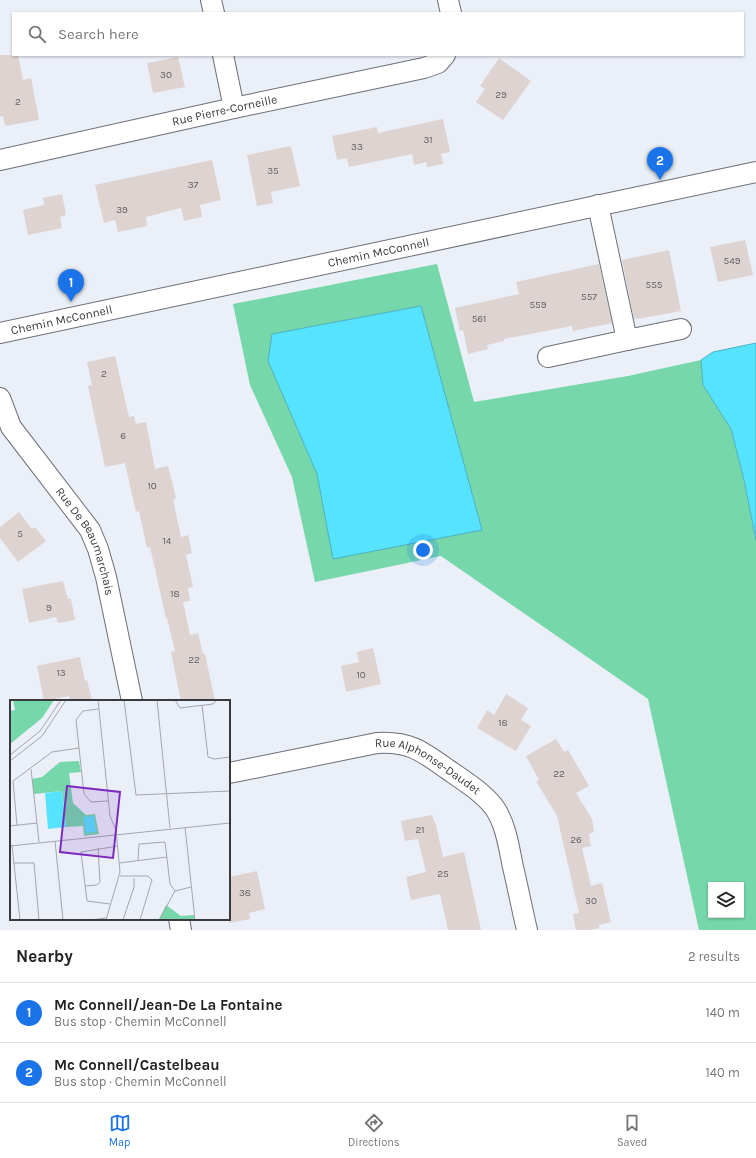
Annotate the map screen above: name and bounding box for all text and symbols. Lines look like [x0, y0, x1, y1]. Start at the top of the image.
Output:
search box [12, 12, 744, 56]
icon: search [26, 23, 48, 45]
text: Search here [58, 25, 139, 43]
house number: 30 [160, 69, 172, 81]
house number: 29 [495, 89, 507, 101]
street label: Rue Pierre-Corneille [171, 92, 278, 129]
house number: 2 [15, 96, 21, 108]
house number: 31 [423, 134, 433, 146]
house number: 33 [351, 141, 363, 153]
pin: 2 [647, 147, 673, 180]
house number: 35 [267, 165, 279, 177]
house number: 37 [188, 179, 199, 191]
house number: 39 [116, 204, 128, 216]
street label: Chemin McConnell [326, 235, 431, 270]
house number: 549 [723, 255, 741, 267]
pin: 1 [58, 269, 84, 302]
house number: 555 [646, 279, 663, 291]
house number: 557 [581, 291, 597, 303]
house number: 559 [529, 299, 547, 311]
street label: Chemin McConnell [10, 302, 114, 337]
house number: 561 [472, 313, 486, 325]
house number: 2 [101, 368, 107, 380]
house number: 6 [120, 430, 126, 442]
house number: 10 [147, 480, 157, 492]
street label: Rue De Beaumarchais [53, 485, 117, 597]
house number: 5 [17, 528, 23, 540]
house number: 14 [163, 535, 172, 547]
your location [413, 540, 433, 560]
house number: 18 [170, 588, 180, 600]
house number: 9 [46, 602, 52, 614]
house number: 22 [188, 654, 200, 666]
house number: 13 [56, 667, 66, 679]
house number: 10 [356, 669, 366, 681]
inset map [10, 700, 230, 920]
house number: 18 [498, 717, 508, 729]
street label: Rue Alphonse-Daudet [375, 736, 484, 798]
house number: 22 [553, 768, 565, 780]
house number: 21 [415, 824, 425, 836]
house number: 26 [570, 834, 582, 846]
house number: 25 [437, 868, 449, 880]
map controls [708, 882, 744, 918]
button: layers [708, 882, 744, 918]
house number: 38 [239, 887, 251, 899]
house number: 30 [585, 895, 597, 907]
text: Nearby [16, 946, 73, 966]
text: 2 results [688, 949, 740, 964]
text: Mc Connell/Jean-De La Fontaine [54, 996, 283, 1014]
text: 1 [27, 1005, 31, 1020]
text: 140 m [705, 1005, 740, 1020]
text: Bus stop · Chemin McConnell [54, 1014, 227, 1029]
text: Mc Connell/Castelbeau [54, 1056, 220, 1074]
text: 2 [25, 1065, 33, 1080]
text: 140 m [705, 1065, 740, 1080]
text: Bus stop · Chemin McConnell [54, 1074, 227, 1089]
tab: Map [109, 1112, 131, 1149]
tab: Directions [348, 1112, 400, 1149]
tab: Saved [617, 1112, 647, 1149]

